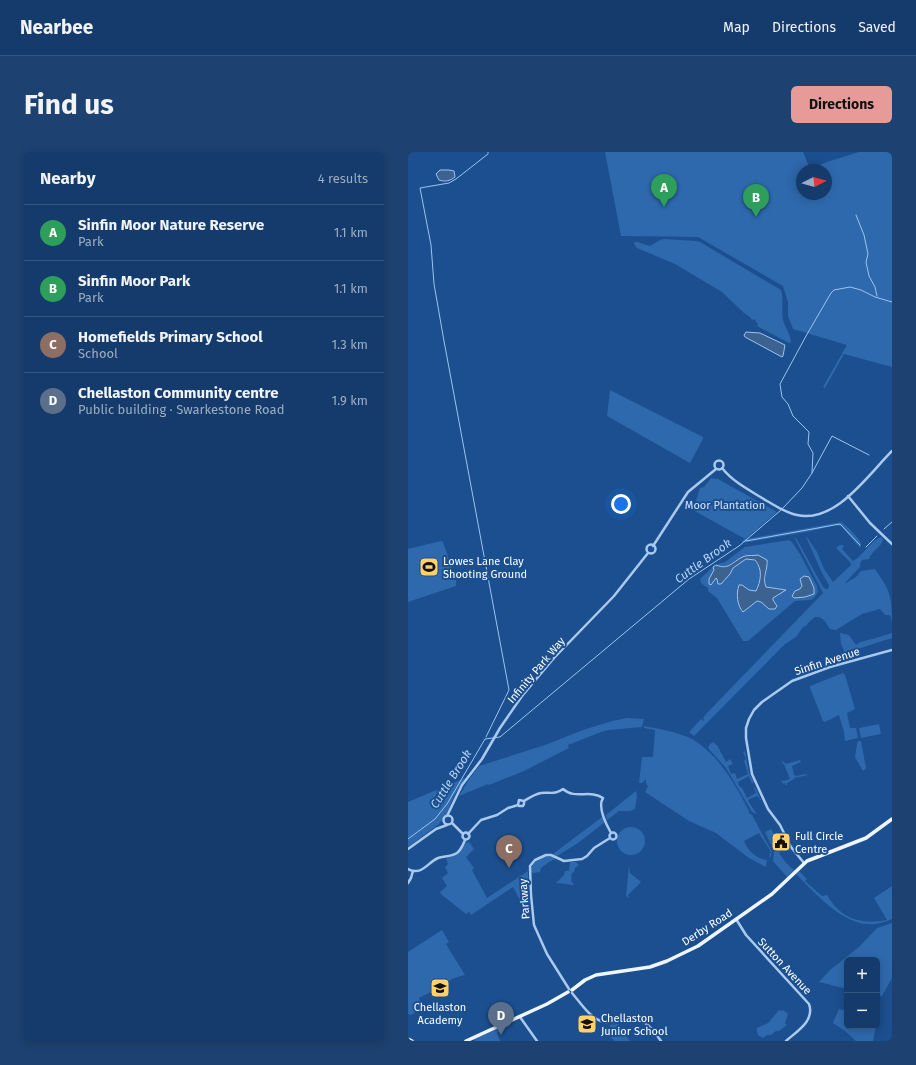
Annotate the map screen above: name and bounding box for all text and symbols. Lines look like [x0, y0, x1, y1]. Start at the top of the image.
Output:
text: Nearbee [20, 16, 93, 39]
text: Map [723, 19, 750, 36]
text: Directions [772, 19, 836, 36]
text: Saved [858, 19, 896, 36]
button: Directions [791, 86, 892, 123]
text: Find us [24, 88, 114, 121]
north arrow [796, 164, 832, 200]
text: Nearby [40, 168, 95, 189]
text: 4 results [318, 171, 368, 186]
pin: A [651, 174, 677, 207]
pin: B [743, 184, 769, 217]
text: Sinfin Moor Nature Reserve [78, 216, 264, 234]
text: A [49, 225, 57, 240]
text: 1.1 km [334, 225, 368, 240]
text: Park [78, 234, 104, 249]
text: Sinfin Moor Park [78, 272, 190, 290]
text: B [49, 281, 57, 296]
text: 1.1 km [334, 281, 368, 296]
text: Park [78, 290, 104, 305]
text: Homefields Primary School [78, 328, 263, 346]
text: C [49, 337, 57, 352]
text: 1.3 km [331, 337, 368, 352]
text: School [78, 346, 118, 361]
text: Chellaston Community centre [78, 384, 278, 402]
text: D [49, 393, 57, 408]
text: 1.9 km [332, 393, 368, 408]
text: Public building · Swarkestone Road [78, 402, 284, 417]
your location [611, 494, 631, 514]
park label: Moor Plantation [685, 499, 765, 512]
water label: Cuttle Brook [672, 536, 734, 586]
place label: Lowes Lane Clay Shooting Ground [443, 555, 527, 581]
sports icon: Lowes Lane Clay Shooting Ground [418, 556, 440, 578]
street label: Infinity Park Way [505, 634, 568, 706]
street label: Sinfin Avenue [793, 645, 861, 678]
water label: Cuttle Brook [427, 747, 475, 811]
place label: Full Circle Centre [795, 830, 843, 856]
public building icon: Full Circle Centre [770, 831, 792, 853]
pin: C [496, 835, 522, 868]
street label: Parkway [517, 878, 532, 920]
street label: Derby Road [680, 906, 735, 949]
street label: Sutton Avenue [755, 935, 814, 997]
map controls [844, 957, 880, 1029]
button: + [844, 957, 880, 993]
school or university icon: Chellaston Academy [429, 977, 451, 999]
button: − [844, 993, 880, 1029]
place label: Chellaston Academy [414, 1001, 466, 1027]
pin: D [488, 1002, 514, 1035]
place label: Chellaston Junior School [601, 1012, 668, 1038]
school or university icon: Chellaston Junior School [576, 1013, 598, 1035]

